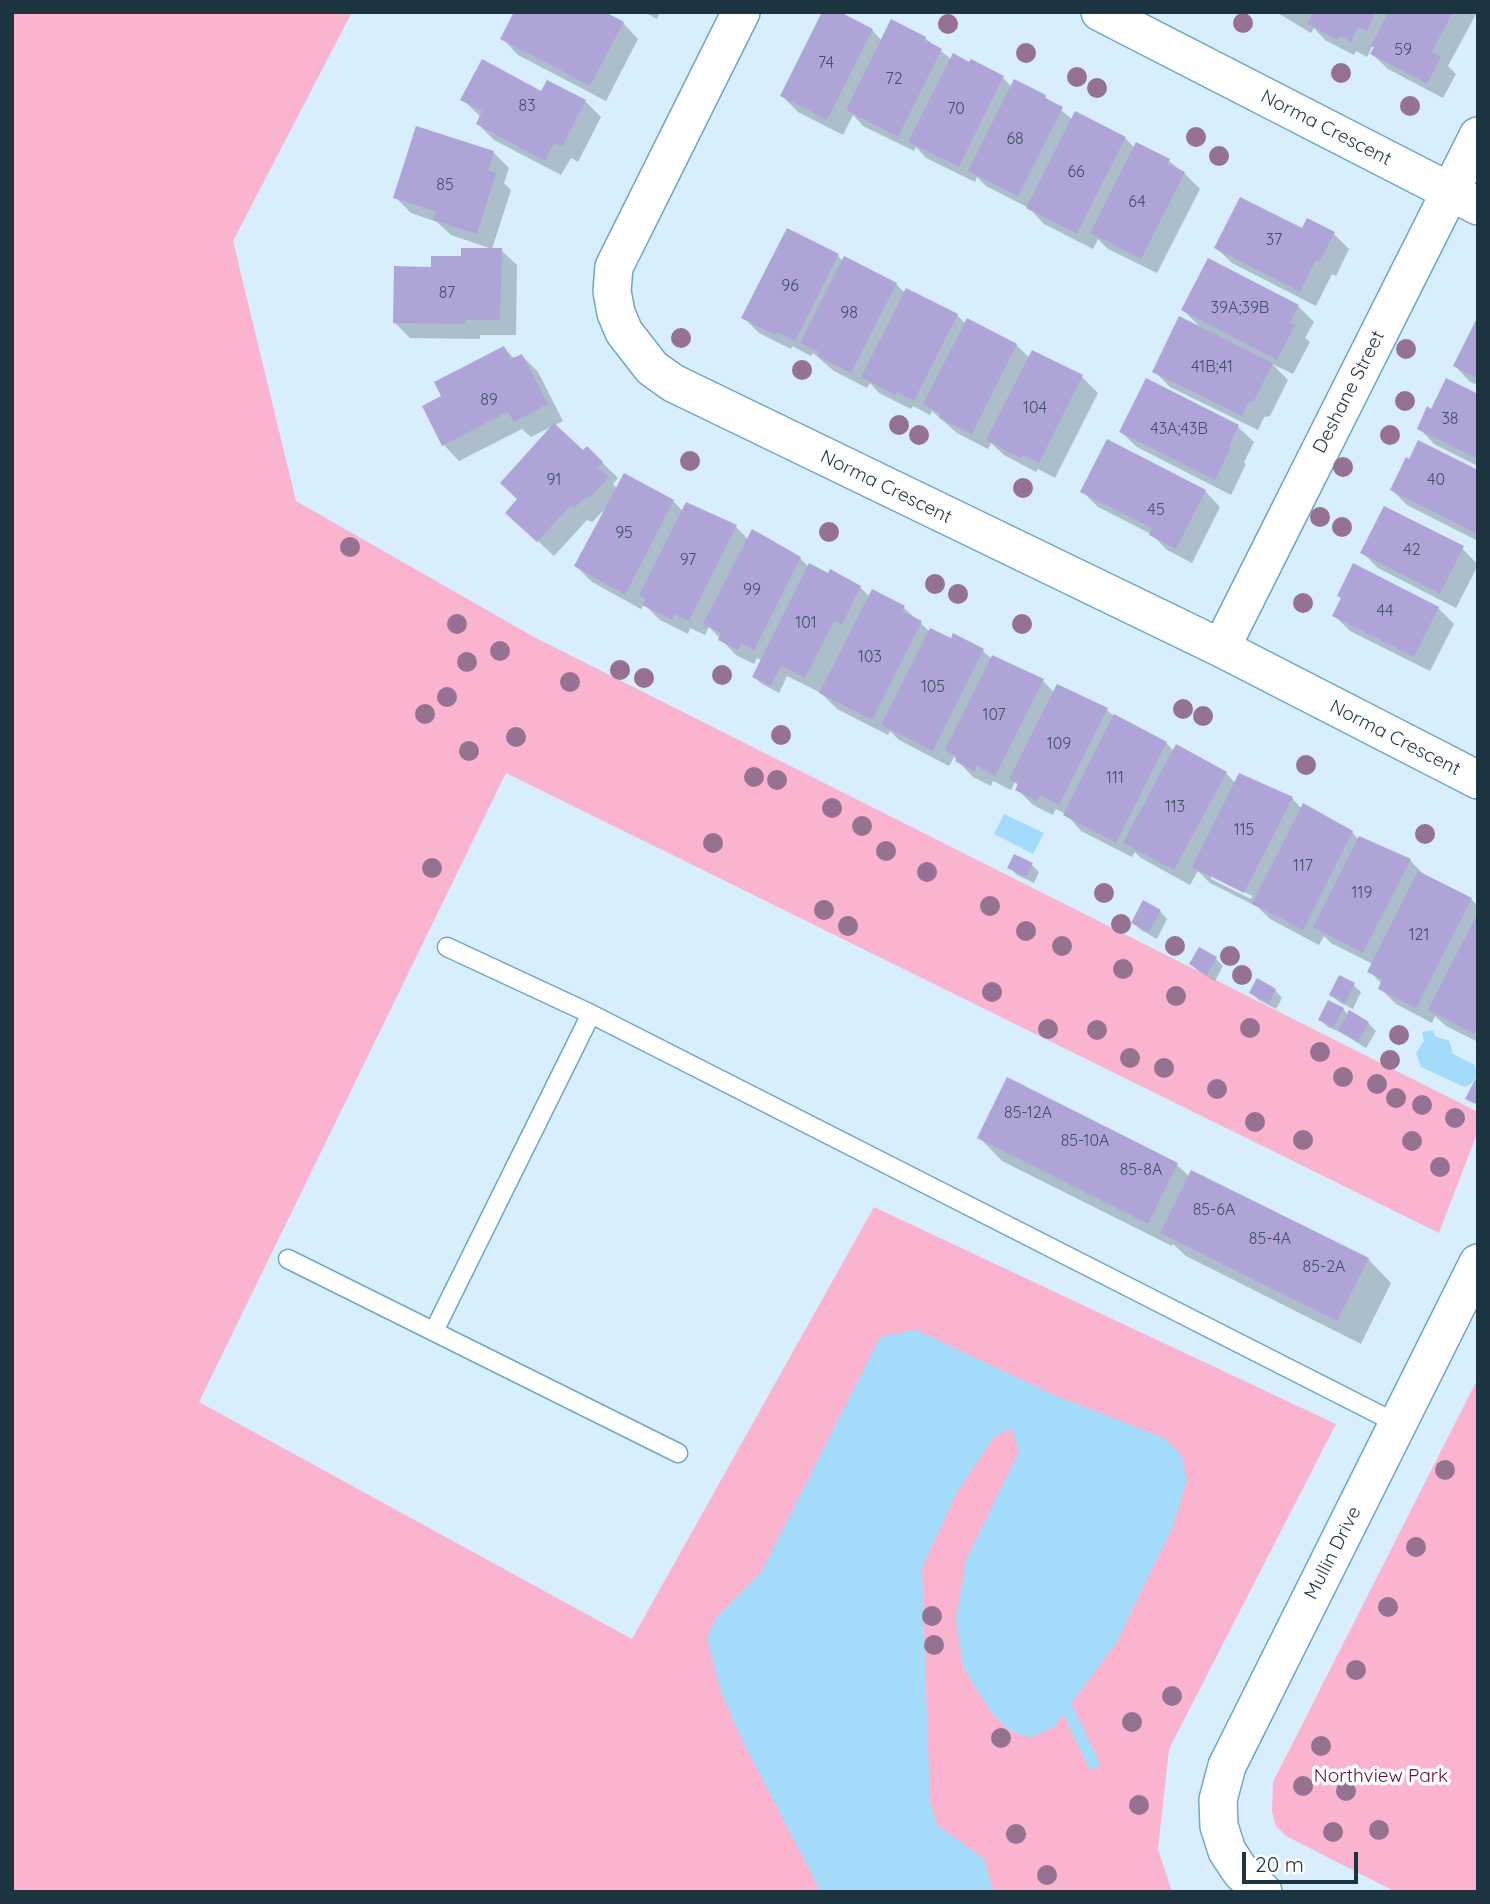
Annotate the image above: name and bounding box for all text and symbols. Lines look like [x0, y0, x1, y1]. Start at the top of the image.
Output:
house number: 59 [1394, 40, 1412, 60]
house number: 74 [818, 53, 834, 73]
house number: 72 [885, 69, 903, 89]
street label: Norma Crescent [1257, 85, 1395, 171]
house number: 83 [518, 96, 536, 116]
house number: 70 [947, 99, 965, 119]
house number: 68 [1006, 129, 1024, 149]
house number: 66 [1067, 162, 1085, 182]
house number: 85 [436, 175, 454, 195]
house number: 64 [1128, 192, 1146, 212]
house number: 37 [1266, 230, 1282, 250]
house number: 96 [781, 276, 799, 296]
house number: 87 [439, 283, 455, 303]
house number: 39A;39B [1211, 298, 1269, 318]
house number: 98 [840, 303, 858, 323]
street label: Deshane Street [1308, 327, 1390, 457]
house number: 41B;41 [1191, 357, 1233, 377]
house number: 89 [480, 390, 498, 410]
house number: 104 [1023, 398, 1047, 418]
house number: 38 [1441, 409, 1459, 429]
house number: 43A;43B [1150, 419, 1208, 439]
street label: Norma Crescent [816, 445, 956, 529]
house number: 91 [547, 470, 561, 490]
house number: 40 [1427, 470, 1445, 490]
house number: 45 [1147, 500, 1165, 520]
house number: 95 [615, 523, 633, 543]
house number: 42 [1403, 540, 1421, 560]
house number: 97 [680, 550, 696, 570]
house number: 99 [743, 580, 761, 600]
house number: 44 [1377, 601, 1393, 621]
house number: 101 [795, 613, 817, 633]
house number: 103 [858, 647, 882, 667]
house number: 105 [921, 677, 945, 697]
street label: Norma Crescent [1326, 695, 1464, 781]
house number: 107 [983, 705, 1005, 725]
house number: 109 [1047, 734, 1071, 754]
house number: 111 [1106, 768, 1124, 788]
house number: 113 [1165, 797, 1185, 817]
house number: 115 [1234, 820, 1254, 840]
house number: 117 [1293, 856, 1313, 876]
house number: 119 [1352, 883, 1372, 903]
house number: 121 [1409, 925, 1429, 945]
house number: 85-12A [1004, 1103, 1052, 1123]
house number: 85-10A [1061, 1131, 1109, 1151]
house number: 85-8A [1120, 1160, 1162, 1180]
house number: 85-6A [1193, 1200, 1235, 1220]
house number: 85-4A [1249, 1229, 1291, 1249]
house number: 85-2A [1303, 1257, 1345, 1277]
street label: Mullin Drive [1300, 1503, 1366, 1603]
park label: Northview Park [1314, 1765, 1448, 1787]
scale bar [1245, 1838, 1360, 1882]
text: 20 m [1255, 1851, 1304, 1877]

